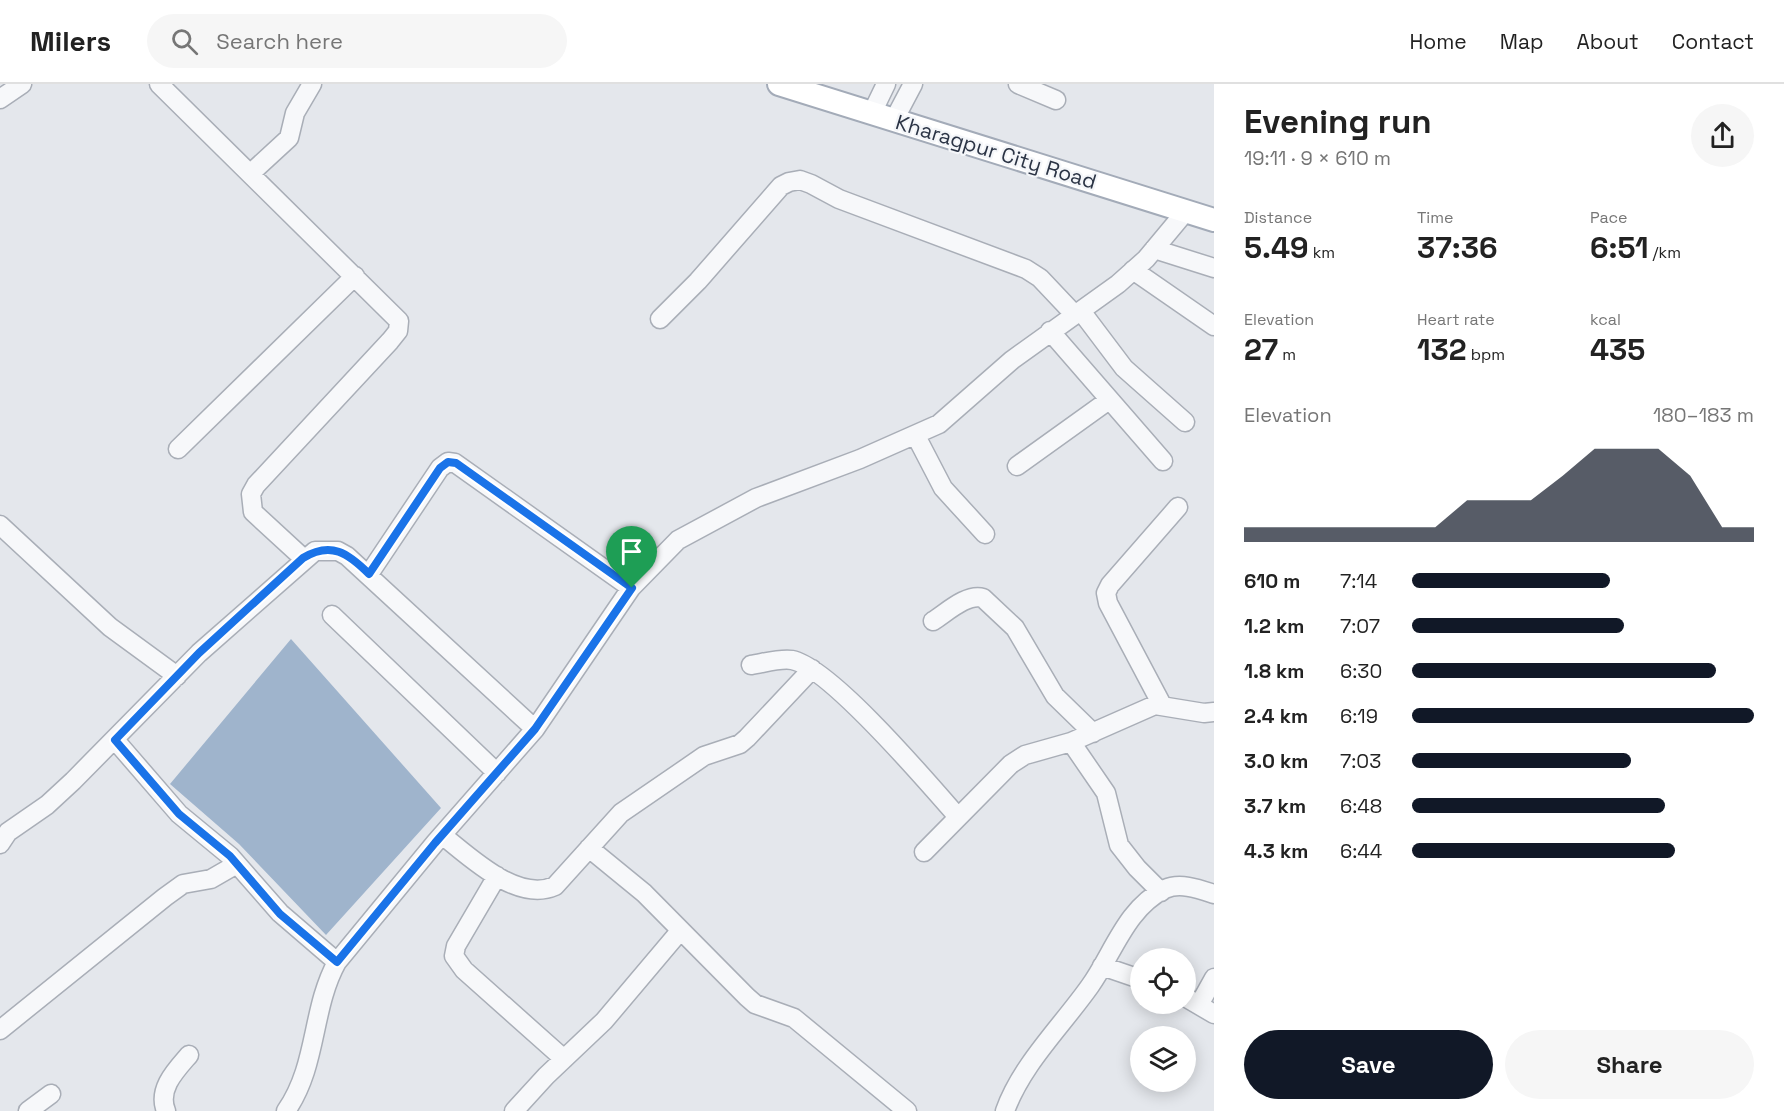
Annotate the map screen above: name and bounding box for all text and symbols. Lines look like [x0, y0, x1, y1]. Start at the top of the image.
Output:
search box [147, 14, 567, 68]
text: Milers [30, 23, 111, 59]
icon: search [168, 25, 201, 58]
text: Search here [216, 27, 343, 55]
text: Home [1409, 28, 1467, 55]
text: Map [1500, 28, 1544, 55]
text: About [1577, 28, 1639, 55]
text: Contact [1672, 28, 1754, 55]
text: Evening run [1244, 101, 1432, 143]
button: share [1691, 104, 1754, 167]
street label: Kharagpur City Road [893, 108, 1100, 195]
text: 19:11 · 9 × 610 m [1244, 145, 1391, 171]
text: Distance [1244, 207, 1312, 228]
text: Time [1417, 207, 1453, 228]
text: Pace [1590, 207, 1627, 228]
text: 5.49 [1244, 228, 1309, 267]
text: 37:36 [1417, 228, 1498, 267]
text: 6:51 [1590, 228, 1649, 267]
text: km [1309, 242, 1335, 263]
text: /km [1649, 242, 1681, 263]
text: Elevation [1244, 309, 1314, 330]
text: Heart rate [1417, 309, 1495, 330]
text: kcal [1590, 309, 1621, 330]
text: 27 [1244, 330, 1278, 369]
text: 132 [1417, 330, 1467, 369]
text: 435 [1590, 330, 1645, 369]
text: m [1278, 344, 1296, 365]
text: bpm [1467, 344, 1505, 365]
text: Elevation [1244, 402, 1332, 428]
text: 180–183 m [1653, 402, 1754, 428]
pin [606, 526, 657, 588]
icon: arrive [615, 535, 648, 568]
text: 610 m [1244, 568, 1300, 594]
text: 7:14 [1340, 568, 1377, 594]
text: 1.2 km [1244, 613, 1304, 639]
text: 7:07 [1340, 613, 1380, 639]
text: 1.8 km [1244, 658, 1304, 684]
text: 6:30 [1340, 658, 1382, 684]
text: 2.4 km [1244, 703, 1308, 729]
text: 6:19 [1340, 703, 1378, 729]
text: 3.0 km [1244, 748, 1308, 774]
text: 7:03 [1340, 748, 1381, 774]
text: 3.7 km [1244, 793, 1306, 819]
text: 6:48 [1340, 793, 1382, 819]
text: 4.3 km [1244, 838, 1308, 864]
text: 6:44 [1340, 838, 1382, 864]
map controls [1130, 948, 1196, 1092]
button: locate [1130, 948, 1196, 1014]
button: layers [1130, 1026, 1196, 1092]
button: Save [1244, 1030, 1493, 1099]
button: Share [1505, 1030, 1754, 1099]

